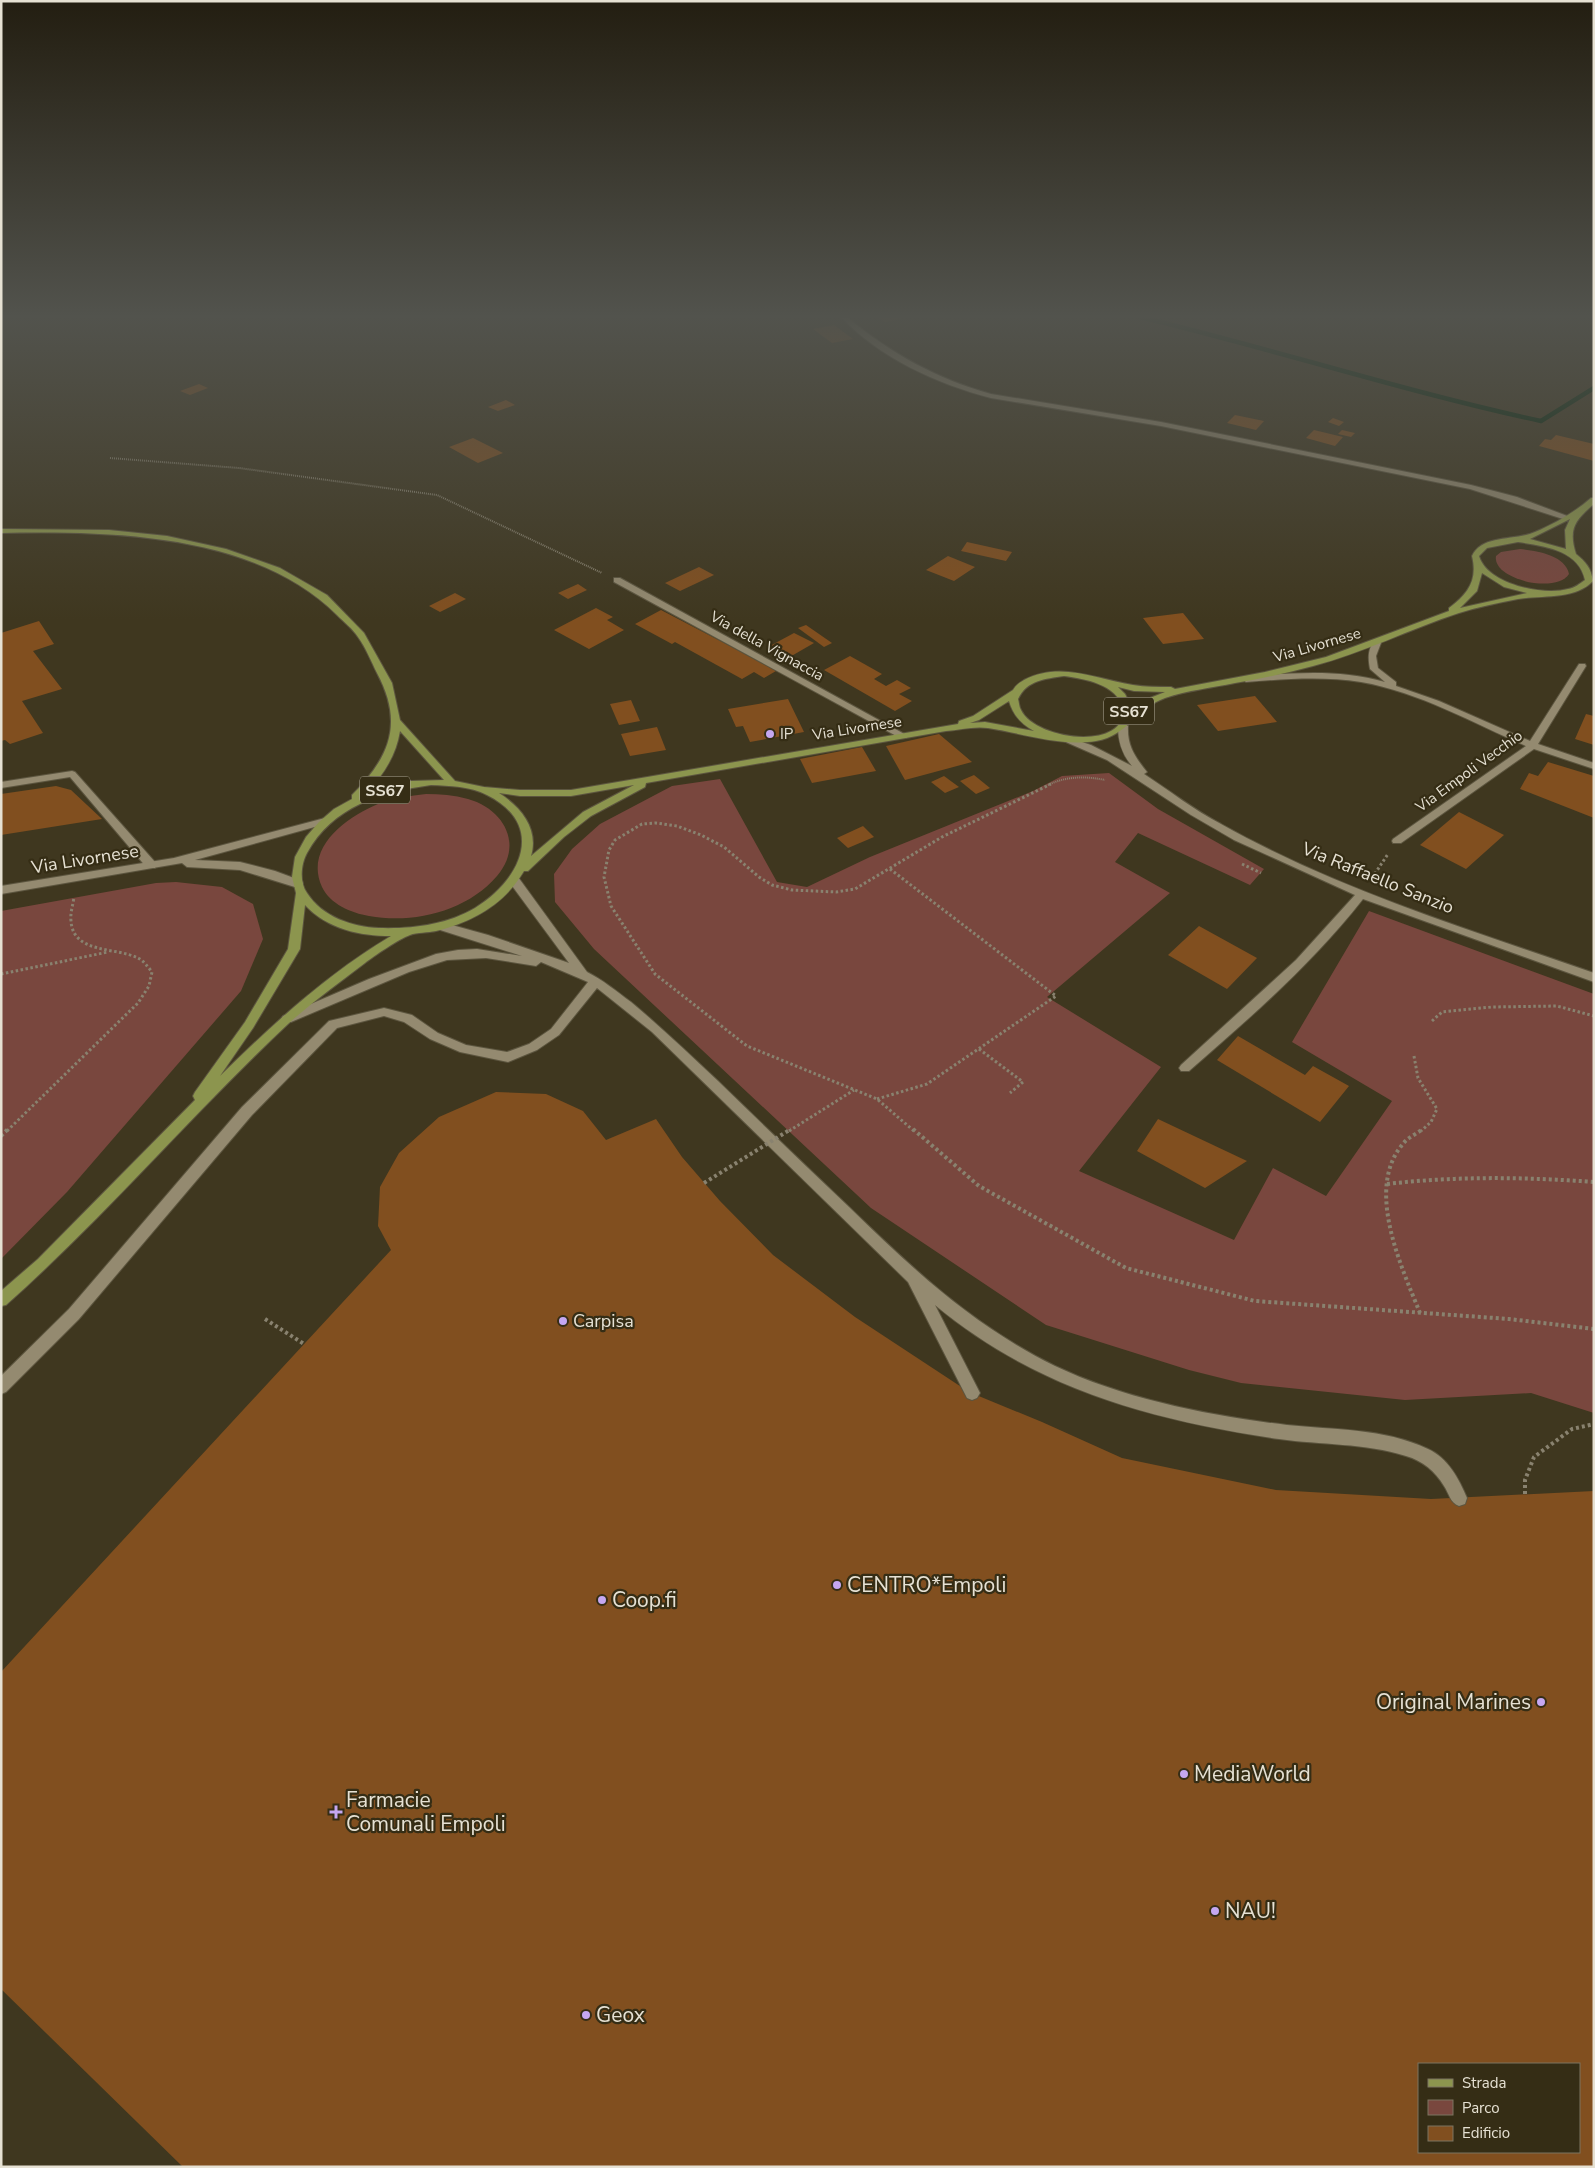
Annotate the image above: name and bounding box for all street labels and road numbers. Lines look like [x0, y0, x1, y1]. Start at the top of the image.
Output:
street label: Via della Vignaccia [706, 606, 828, 686]
street label: Via Livornese [1270, 623, 1363, 667]
road number: SS67 [1104, 698, 1154, 724]
street label: Via Livornese [810, 711, 903, 745]
street label: Via Empoli Vecchio [1411, 725, 1526, 817]
road number: SS67 [360, 776, 410, 804]
street label: Via Raffaello Sanzio [1298, 836, 1457, 919]
street label: Via Livornese [29, 839, 140, 879]

